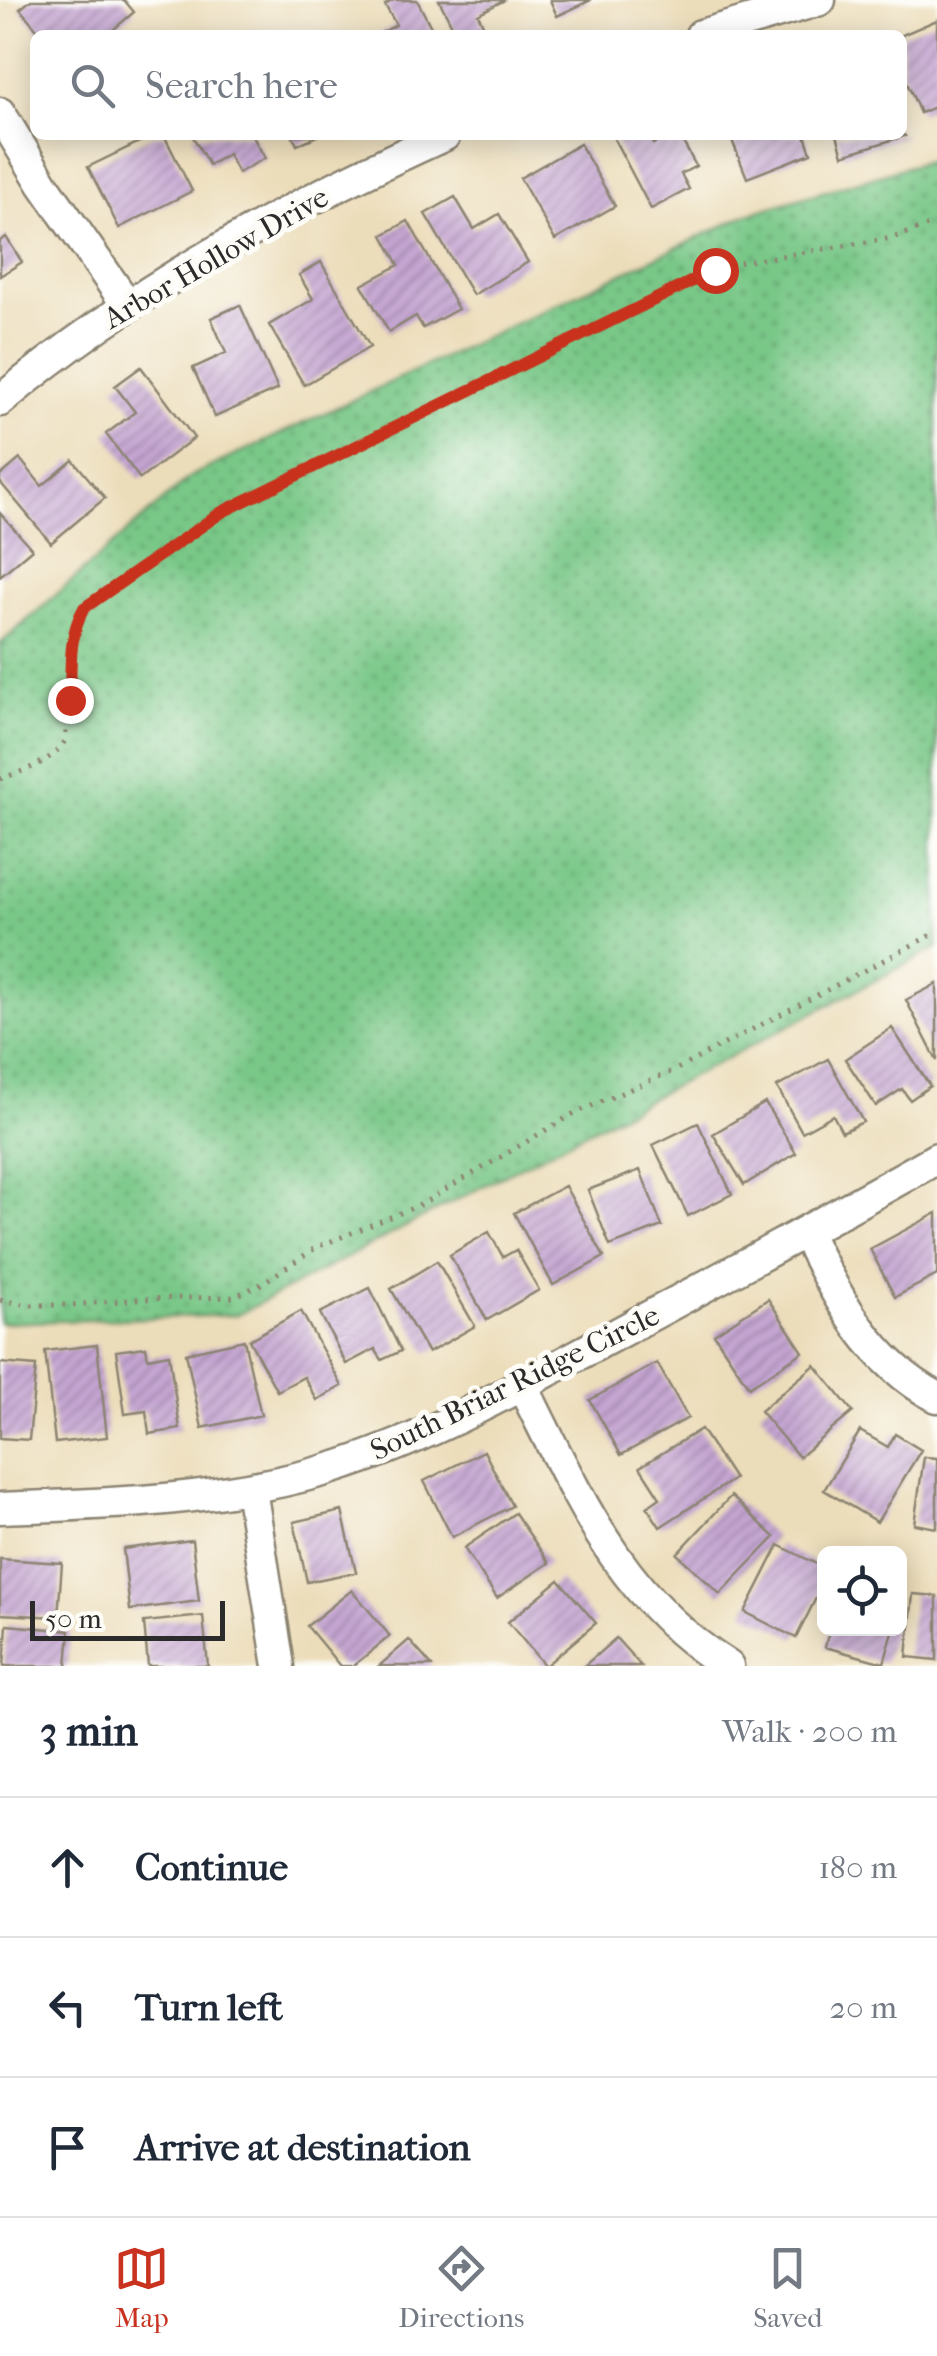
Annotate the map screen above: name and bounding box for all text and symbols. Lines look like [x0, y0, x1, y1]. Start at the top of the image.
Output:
search box [30, 30, 907, 140]
icon: search [65, 58, 120, 113]
text: Search here [145, 63, 338, 108]
street label: Arbor Hollow Drive [97, 179, 335, 337]
route start [693, 248, 739, 294]
route end [48, 678, 94, 724]
street label: South Briar Ridge Circle [365, 1298, 665, 1468]
map controls [817, 1546, 907, 1636]
button: locate [817, 1546, 907, 1636]
scale bar [30, 1596, 225, 1640]
text: 50 m [45, 1602, 102, 1635]
text: 3 min [40, 1707, 138, 1756]
text: Walk · 200 m [722, 1713, 897, 1750]
icon: ahead [40, 1840, 95, 1895]
text: Continue [135, 1845, 288, 1890]
text: 180 m [818, 1849, 897, 1886]
icon: left [40, 1980, 95, 2035]
text: Turn left [135, 1985, 283, 2030]
text: 20 m [829, 1989, 897, 2026]
icon: arrive [40, 2120, 95, 2175]
text: Arrive at destination [135, 2125, 471, 2170]
tab: Map [114, 2241, 169, 2334]
tab: Directions [398, 2241, 524, 2334]
tab: Saved [753, 2241, 823, 2334]

